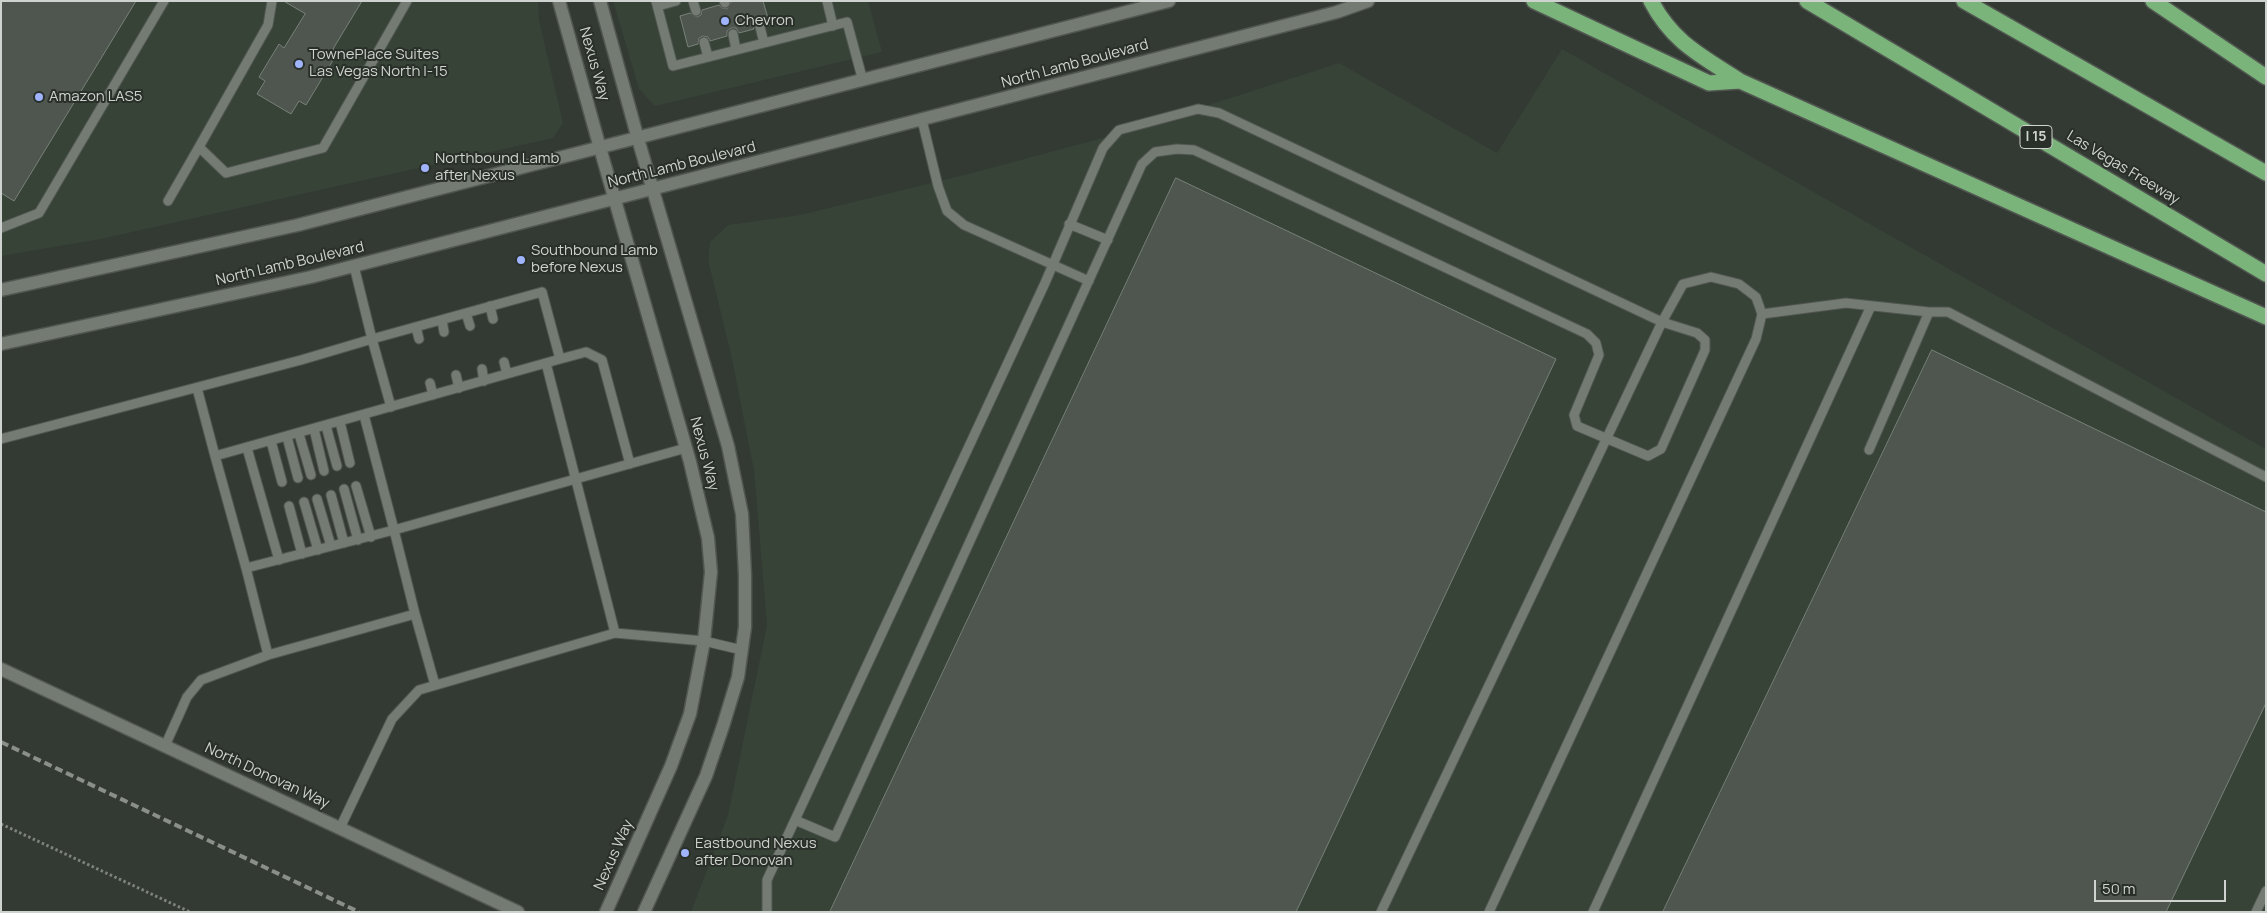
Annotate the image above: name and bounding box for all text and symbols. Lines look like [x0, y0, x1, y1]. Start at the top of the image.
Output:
place label: Chevron [735, 12, 794, 30]
marker: Chevron [719, 15, 731, 27]
street label: Nexus Way [575, 25, 613, 103]
street label: North Lamb Boulevard [999, 36, 1151, 92]
place label: TownePlace Suites Las Vegas North I-15 [309, 46, 448, 81]
marker: TownePlace Suites Las Vegas North I-15 [293, 58, 305, 70]
place label: Amazon LAS5 [49, 88, 142, 106]
marker: Amazon LAS5 [33, 91, 45, 103]
road number: I 15 [2020, 125, 2052, 148]
street label: Las Vegas Freeway [2063, 127, 2183, 209]
street label: North Lamb Boulevard [606, 138, 758, 192]
place label: Northbound Lamb after Nexus [435, 150, 559, 185]
marker: Northbound Lamb after Nexus [419, 162, 431, 174]
street label: North Lamb Boulevard [214, 238, 366, 290]
place label: Southbound Lamb before Nexus [531, 242, 658, 277]
marker: Southbound Lamb before Nexus [515, 254, 527, 266]
street label: Nexus Way [686, 415, 722, 493]
street label: North Donovan Way [202, 739, 332, 813]
street label: Nexus Way [590, 817, 638, 893]
place label: Eastbound Nexus after Donovan [695, 835, 817, 870]
marker: Eastbound Nexus after Donovan [679, 847, 691, 859]
scale bar [2097, 870, 2230, 902]
text: 50 m [2102, 878, 2136, 899]

